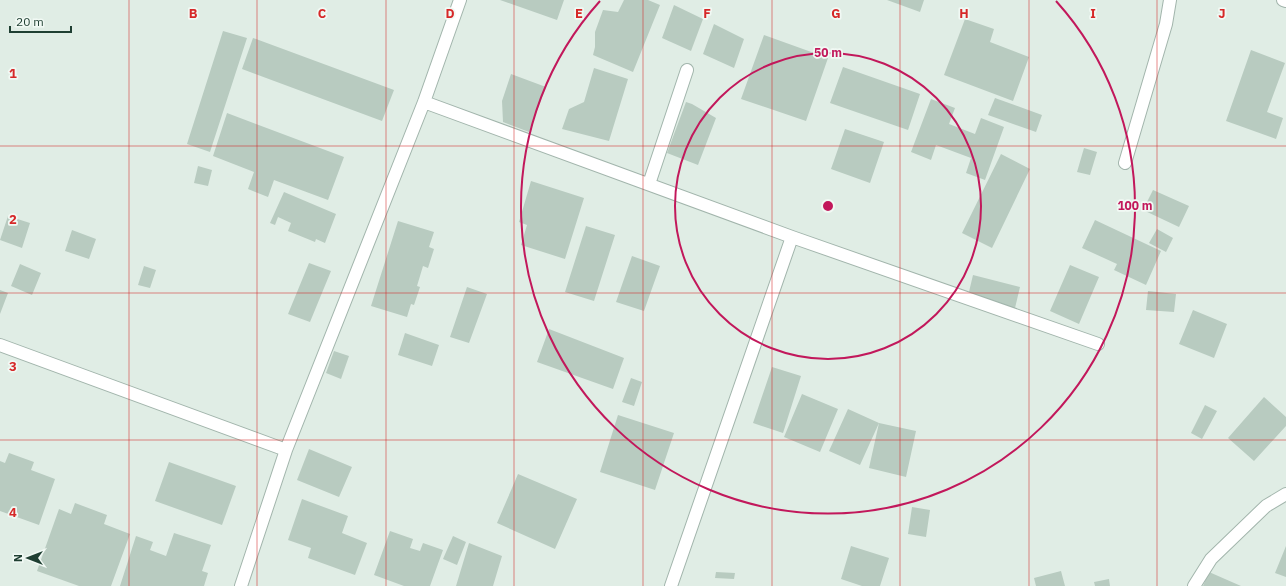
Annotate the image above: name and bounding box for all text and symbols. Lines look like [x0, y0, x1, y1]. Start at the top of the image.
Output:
text: B [189, 5, 198, 22]
text: C [318, 5, 327, 22]
text: D [445, 5, 455, 22]
text: E [575, 5, 583, 22]
text: F [703, 5, 711, 22]
text: G [831, 5, 841, 22]
text: H [959, 5, 969, 22]
text: I [1090, 5, 1096, 22]
text: J [1218, 5, 1226, 22]
scale bar [10, 8, 71, 34]
text: 20 m [16, 14, 44, 29]
text: 50 m [814, 45, 842, 60]
text: 1 [9, 65, 17, 82]
text: 100 m [1117, 198, 1153, 213]
centre of rings [821, 199, 835, 213]
text: 2 [9, 211, 17, 228]
text: 3 [9, 358, 17, 375]
text: 4 [9, 504, 17, 521]
north arrow [8, 538, 48, 578]
text: N [11, 554, 25, 562]

